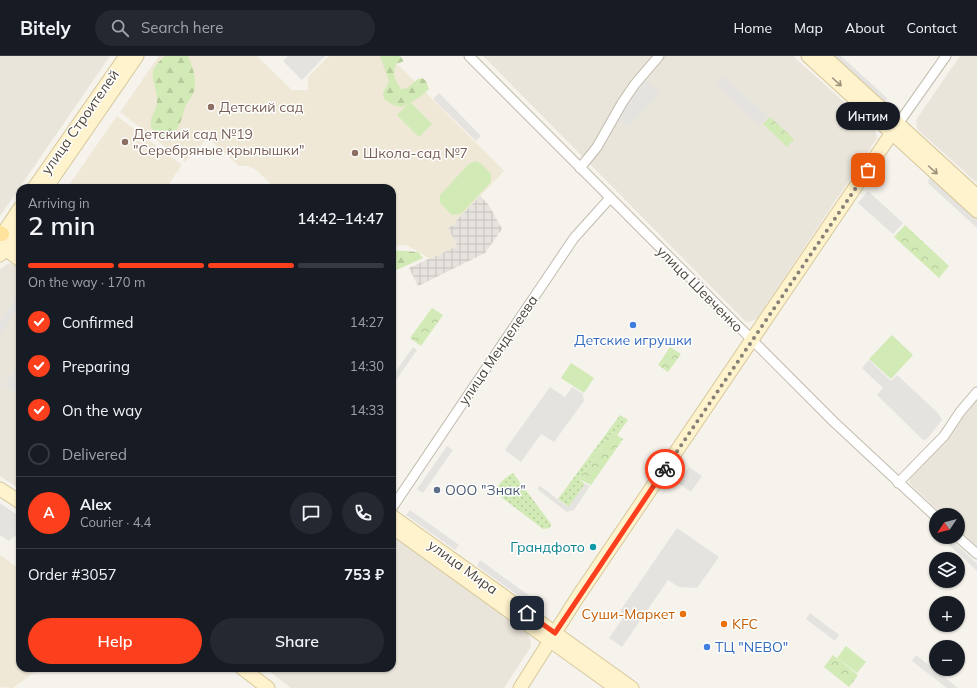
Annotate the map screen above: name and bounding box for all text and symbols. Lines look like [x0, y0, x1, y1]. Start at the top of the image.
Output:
search box [95, 10, 375, 46]
text: Bitely [20, 16, 71, 40]
icon: search [109, 17, 131, 39]
text: Search here [141, 18, 223, 37]
text: Home [733, 19, 772, 37]
text: Map [794, 19, 823, 37]
text: About [845, 19, 885, 37]
text: Contact [907, 19, 957, 37]
street label: улица Строителей [37, 66, 123, 178]
one-way arrow [832, 78, 842, 87]
place label: Детский сад [219, 98, 304, 116]
marker: Детский сад [206, 102, 216, 112]
callout: Интим [836, 102, 900, 130]
text: Интим [848, 108, 888, 124]
place label: Детский сад №19 "Серебряные крылышки" [133, 125, 304, 159]
marker: Детский сад №19 "Серебряные крылышки" [120, 137, 130, 147]
place label: Школа-сад №7 [363, 144, 468, 162]
marker: Школа-сад №7 [350, 148, 360, 158]
pin [851, 153, 885, 187]
icon: bag [857, 159, 879, 181]
one-way arrow [928, 165, 938, 175]
text: Arriving in [28, 195, 90, 211]
text: 2 min [28, 209, 96, 242]
text: 14:42–14:47 [297, 209, 384, 228]
street label: улица Шевченко [653, 242, 747, 336]
text: On the way · 170 m [28, 274, 145, 290]
street label: улица Менделеева [454, 292, 542, 408]
icon: check [28, 311, 50, 333]
text: Confirmed [62, 313, 133, 332]
text: 14:27 [350, 314, 384, 330]
marker: Детские игрушки [628, 320, 638, 330]
place label: Детские игрушки [574, 331, 692, 349]
icon: check [28, 355, 50, 377]
text: Preparing [62, 357, 130, 376]
text: 14:30 [350, 358, 384, 374]
icon: check [28, 399, 50, 421]
text: On the way [62, 401, 142, 420]
text: 14:33 [350, 402, 384, 418]
text: Delivered [62, 445, 127, 464]
courier [645, 449, 685, 489]
icon: bike [654, 458, 676, 480]
place label: ООО "Знак" [445, 481, 526, 499]
marker: ООО "Знак" [432, 485, 442, 495]
button: chat [290, 492, 332, 534]
button: phone [342, 492, 384, 534]
text: Alex [80, 495, 112, 514]
text: A [43, 503, 55, 522]
north arrow [929, 508, 965, 544]
map controls [929, 508, 965, 676]
text: Courier · 4.4 [80, 514, 151, 530]
street label: улица Мира [425, 536, 501, 598]
place label: Грандфото [510, 538, 585, 556]
marker: Грандфото [588, 542, 598, 552]
button: layers [929, 552, 965, 588]
text: Order #3057 [28, 565, 116, 584]
text: 753 ₽ [344, 565, 384, 584]
pin [510, 596, 544, 630]
button: + [929, 596, 965, 632]
icon: home [516, 602, 538, 624]
place label: Суши-Маркет [582, 605, 676, 623]
marker: Суши-Маркет [678, 609, 688, 619]
place label: KFC [732, 615, 758, 633]
button: Help [28, 618, 202, 664]
button: Share [210, 618, 384, 664]
marker: KFC [719, 619, 729, 629]
place label: ТЦ "NEBO" [715, 638, 788, 656]
button: − [929, 640, 965, 676]
marker: ТЦ "NEBO" [702, 642, 712, 652]

